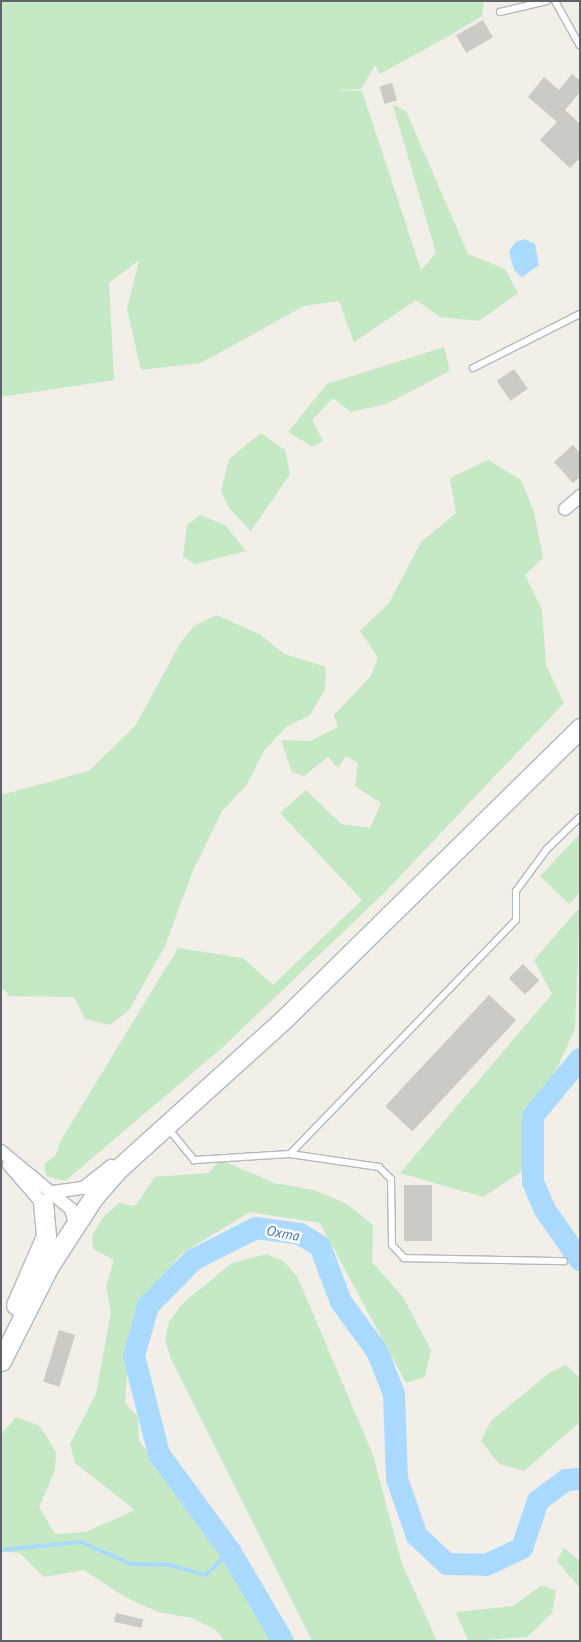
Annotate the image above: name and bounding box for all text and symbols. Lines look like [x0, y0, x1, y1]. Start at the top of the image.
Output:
water label: Охта [265, 1222, 301, 1244]

